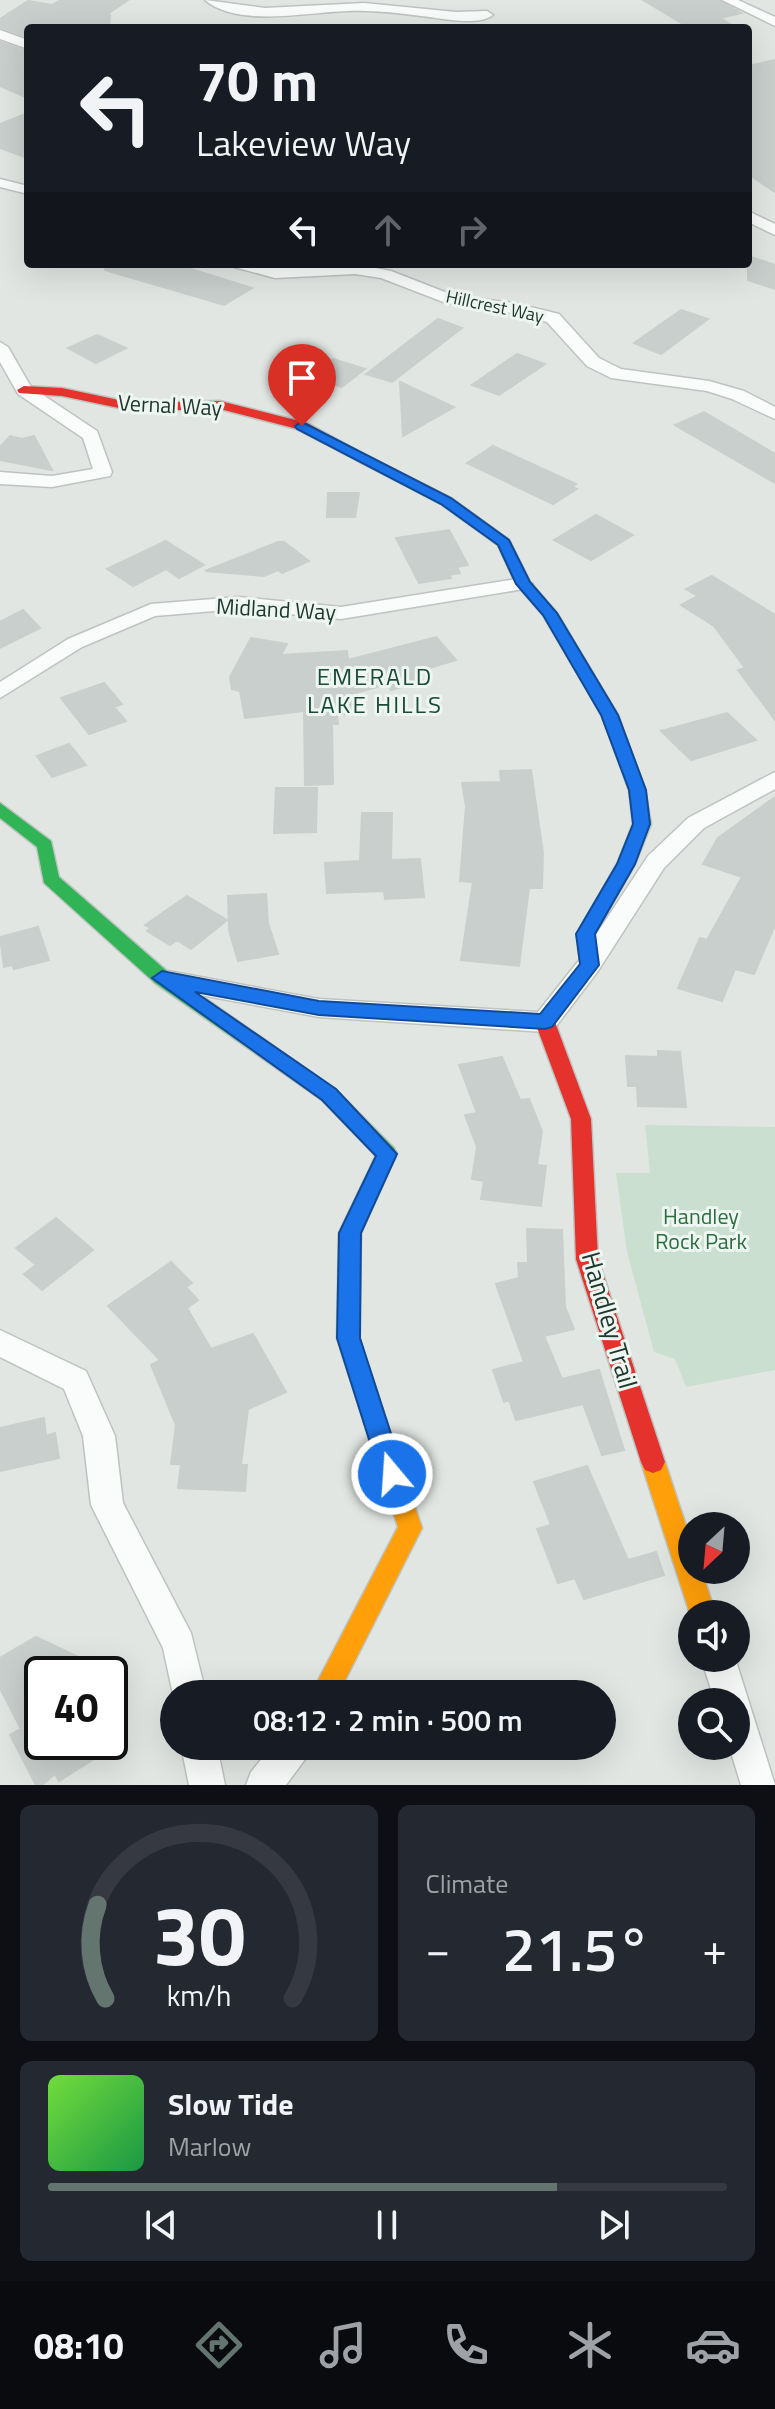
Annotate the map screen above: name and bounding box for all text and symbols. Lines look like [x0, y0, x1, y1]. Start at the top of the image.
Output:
text: 70 m [196, 38, 318, 123]
icon: left [64, 56, 168, 160]
text: Lakeview Way [196, 115, 411, 170]
icon: left [282, 208, 326, 252]
icon: ahead [366, 208, 410, 252]
icon: right [450, 208, 494, 252]
street label: Hillcrest Way [444, 282, 547, 330]
pin [268, 344, 336, 426]
icon: arrive [280, 356, 324, 400]
street label: Vernal Way [117, 385, 223, 425]
street label: Midland Way [215, 589, 337, 629]
district label: EMERALD LAKE HILLS [307, 658, 443, 722]
park label: Handley Rock Park [655, 1199, 747, 1258]
street label: Handley Trail [572, 1247, 648, 1393]
position arrow [350, 1432, 434, 1516]
north arrow [678, 1512, 750, 1584]
map controls [678, 1512, 750, 1760]
button: sound [678, 1600, 750, 1672]
speed limit sign: 40 [24, 1656, 128, 1760]
button: search [678, 1688, 750, 1760]
text: 08:12 · 2 min · 500 m [253, 1697, 523, 1743]
text: Climate [426, 1864, 508, 1903]
text: 30 [152, 1871, 245, 1997]
text: 21.5° [502, 1903, 651, 1994]
text: − [426, 1915, 450, 1982]
text: + [702, 1915, 727, 1982]
text: km/h [166, 1974, 231, 2017]
text: Slow Tide [168, 2081, 293, 2127]
text: Marlow [168, 2127, 251, 2166]
icon: previous [139, 2203, 183, 2247]
icon: pause [365, 2203, 409, 2247]
icon: next [592, 2203, 636, 2247]
icon: directions [191, 2317, 247, 2373]
icon: music [315, 2317, 371, 2373]
icon: phone [438, 2317, 494, 2373]
icon: climate [562, 2317, 618, 2373]
icon: car [685, 2317, 741, 2373]
text: 08:10 [34, 2318, 124, 2373]

